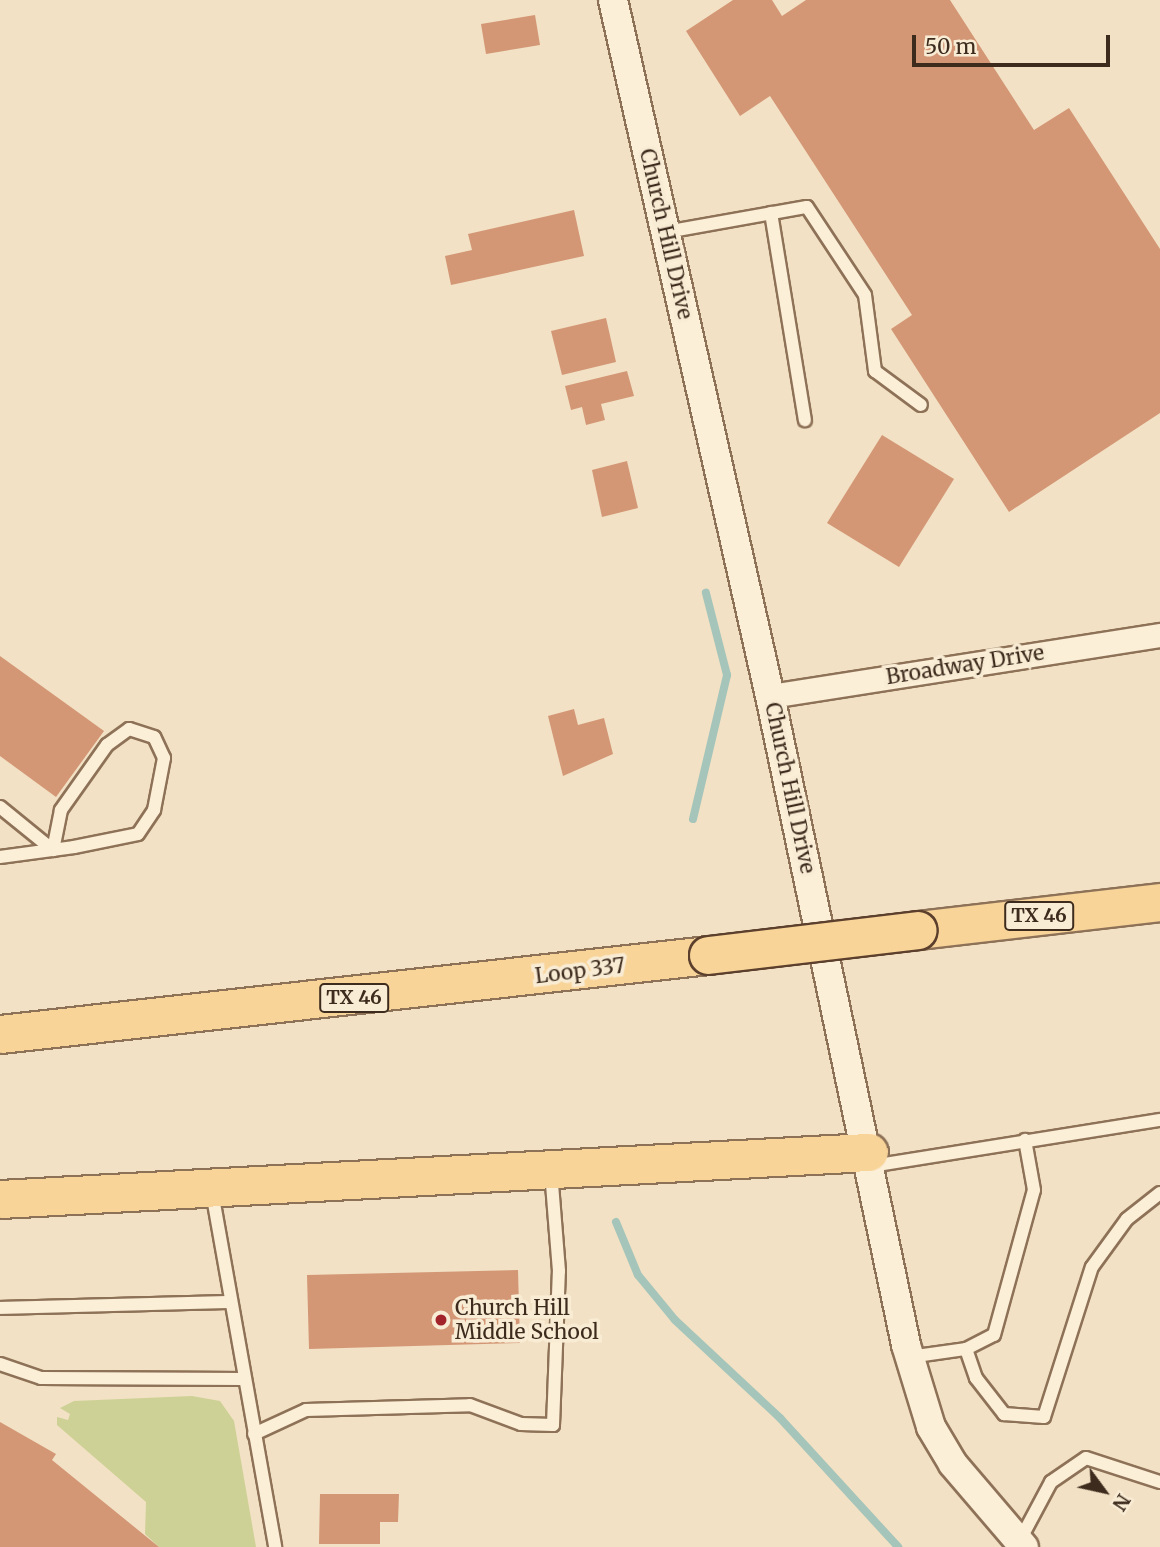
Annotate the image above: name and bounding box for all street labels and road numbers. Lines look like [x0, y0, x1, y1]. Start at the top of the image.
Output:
street label: Church Hill Drive [634, 146, 698, 322]
street label: Broadway Drive [884, 640, 1046, 690]
street label: Church Hill Drive [760, 700, 820, 876]
road number: TX 46 [1004, 900, 1074, 932]
street label: Loop 337 [534, 953, 626, 989]
road number: TX 46 [319, 982, 389, 1014]

